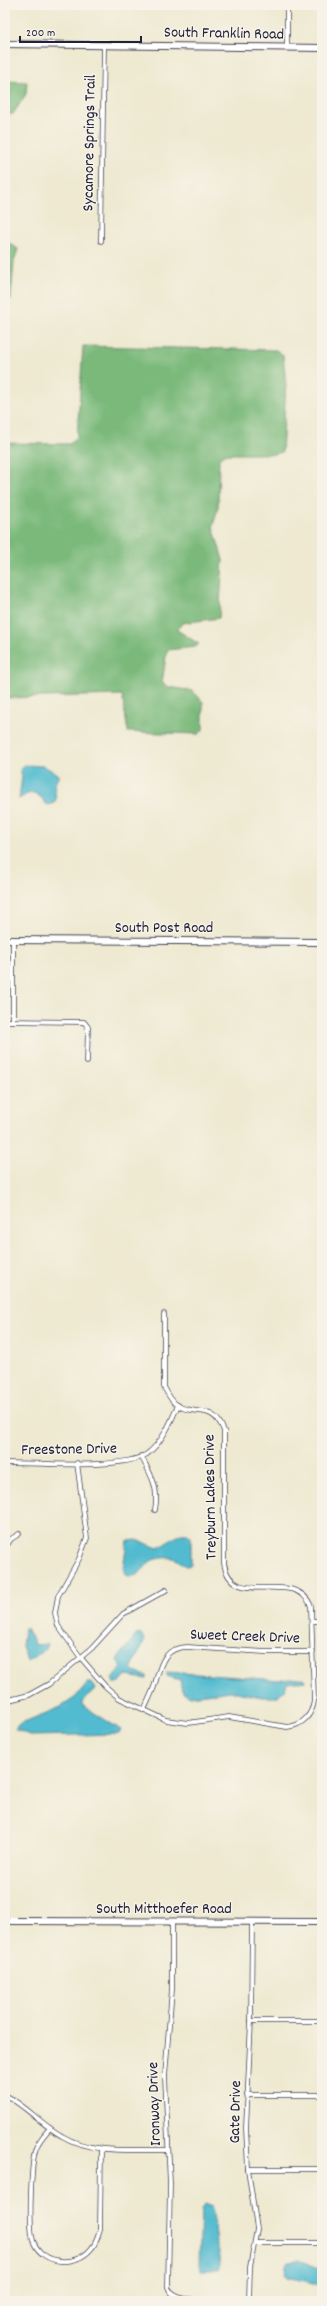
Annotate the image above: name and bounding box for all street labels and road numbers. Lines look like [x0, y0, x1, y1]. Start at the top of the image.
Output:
street label: South Franklin Road [164, 21, 284, 47]
street label: Sycamore Springs Trail [77, 74, 103, 212]
street label: South Post Road [115, 917, 213, 940]
street label: Treyburn Lakes Drive [198, 1434, 224, 1560]
street label: Freestone Drive [21, 1438, 117, 1462]
street label: Sweet Creek Drive [190, 1624, 300, 1650]
street label: South Mitthoefer Road [96, 1898, 232, 1921]
street label: Ironway Drive [142, 2062, 168, 2146]
street label: Gate Drive [224, 2080, 248, 2144]

